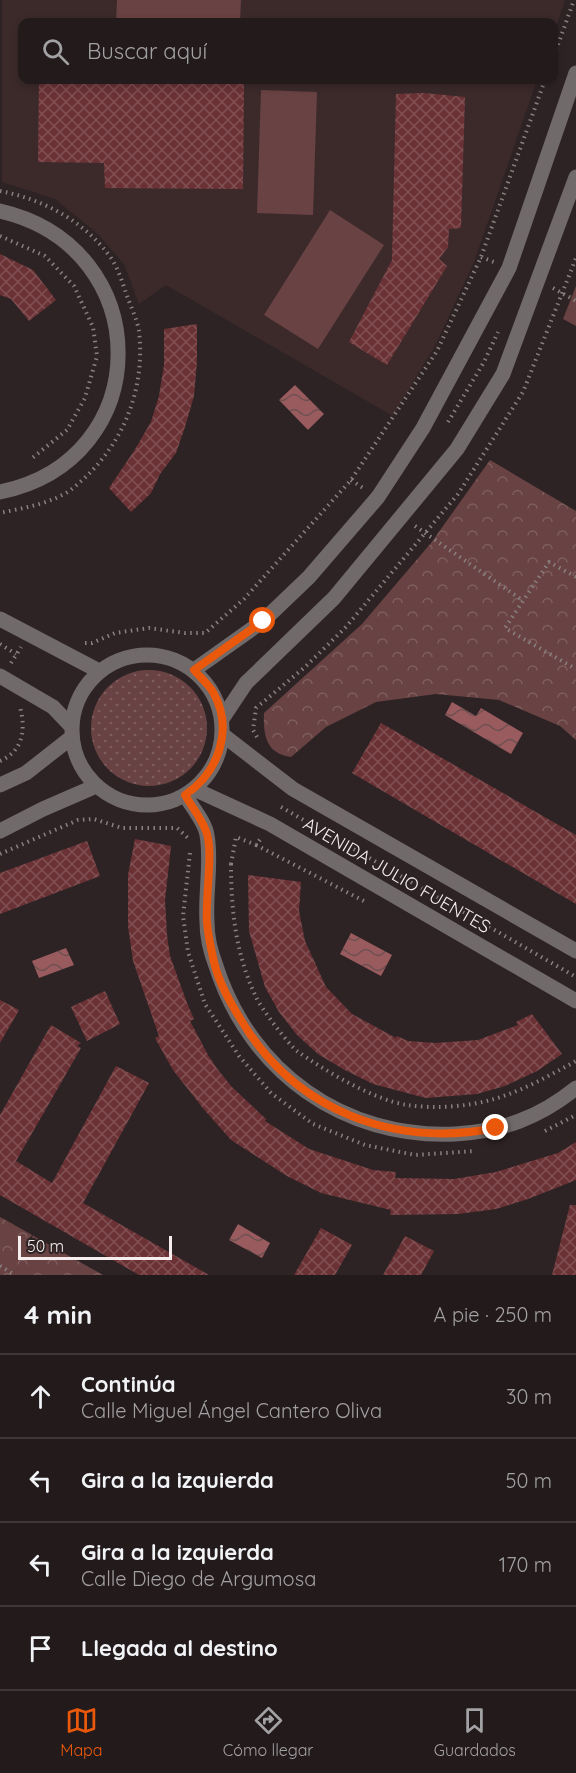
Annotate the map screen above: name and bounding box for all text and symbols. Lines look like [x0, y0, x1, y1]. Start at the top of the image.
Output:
search box [18, 18, 558, 84]
icon: search [39, 35, 72, 68]
text: Buscar aquí [87, 37, 207, 65]
route start [249, 607, 275, 633]
street label: AVENIDA JULIO FUENTES [299, 812, 495, 938]
route end [482, 1114, 508, 1140]
scale bar [18, 1233, 172, 1260]
text: 50 m [27, 1236, 64, 1256]
text: 4 min [24, 1298, 92, 1331]
text: A pie · 250 m [434, 1302, 552, 1327]
text: Continúa [81, 1370, 176, 1398]
icon: ahead [24, 1380, 57, 1413]
text: 30 m [506, 1384, 552, 1409]
text: Calle Miguel Ángel Cantero Oliva [81, 1398, 382, 1423]
icon: left [24, 1464, 57, 1497]
text: Gira a la izquierda [81, 1466, 274, 1494]
text: 50 m [506, 1468, 552, 1493]
text: Gira a la izquierda [81, 1538, 274, 1566]
icon: left [24, 1548, 57, 1581]
text: 170 m [499, 1552, 552, 1577]
text: Calle Diego de Argumosa [81, 1566, 316, 1591]
icon: arrive [24, 1632, 57, 1665]
text: Llegada al destino [81, 1634, 278, 1662]
tab: Mapa [60, 1704, 103, 1760]
tab: Cómo llegar [223, 1704, 314, 1760]
tab: Guardados [434, 1704, 516, 1760]

